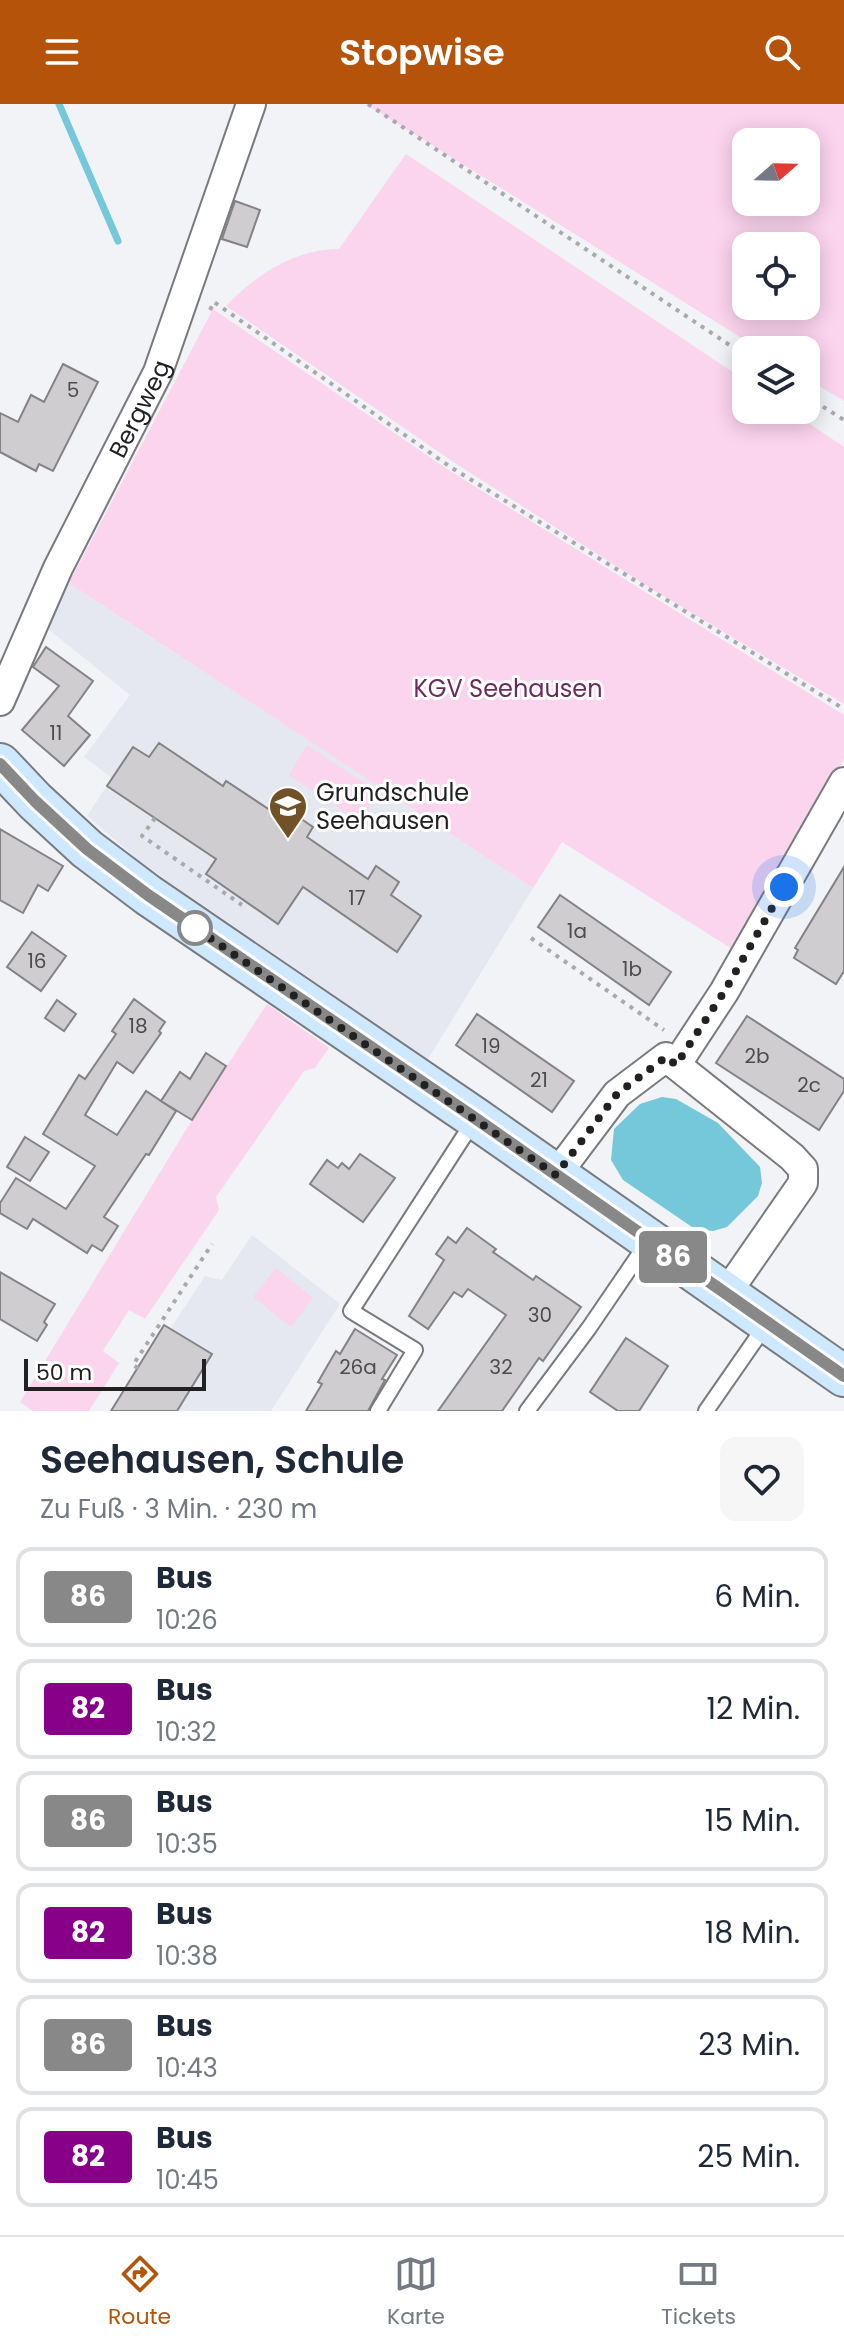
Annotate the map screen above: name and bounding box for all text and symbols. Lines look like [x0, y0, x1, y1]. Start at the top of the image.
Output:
text: Stopwise [339, 27, 505, 78]
icon: menu [40, 30, 84, 74]
icon: search [760, 30, 804, 74]
north arrow [732, 128, 820, 216]
map controls [732, 128, 820, 424]
button: locate [732, 232, 820, 320]
button: layers [732, 336, 820, 424]
street label: Bergweg [101, 356, 177, 463]
house number: 5 [67, 376, 79, 404]
park label: KGV Seehausen [413, 672, 603, 705]
house number: 11 [50, 719, 62, 747]
place label: Grundschule Seehausen [316, 776, 469, 837]
school or university icon: Grundschule Seehausen [267, 785, 309, 840]
your location [764, 867, 804, 907]
house number: 17 [348, 884, 366, 912]
unlabelled marker [178, 911, 212, 945]
house number: 1a [567, 917, 587, 945]
house number: 16 [27, 947, 47, 975]
house number: 1b [622, 955, 642, 983]
house number: 18 [128, 1012, 148, 1040]
house number: 19 [482, 1032, 501, 1060]
house number: 2b [744, 1042, 770, 1070]
house number: 21 [530, 1066, 548, 1094]
house number: 2c [797, 1071, 821, 1099]
line badge: 86 [637, 1231, 709, 1283]
text: 86 [655, 1237, 691, 1276]
house number: 30 [528, 1301, 552, 1329]
house number: 26a [339, 1353, 377, 1381]
house number: 32 [489, 1353, 513, 1381]
scale bar [24, 1355, 206, 1391]
text: 50 m [36, 1357, 92, 1388]
text: Seehausen, Schule [40, 1433, 404, 1486]
button: heart [720, 1437, 804, 1521]
text: Zu Fuß · 3 Min. · 230 m [40, 1491, 317, 1527]
text: Bus [156, 1556, 213, 1599]
text: 6 Min. [714, 1575, 800, 1618]
text: 86 [70, 1577, 106, 1616]
text: 10:26 [156, 1602, 218, 1638]
text: Bus [156, 1668, 213, 1711]
text: 12 Min. [706, 1687, 800, 1730]
text: 82 [71, 1689, 105, 1728]
text: 10:32 [156, 1714, 216, 1750]
text: Bus [156, 1780, 213, 1823]
text: 15 Min. [705, 1799, 800, 1842]
text: 86 [70, 1801, 106, 1840]
text: 10:35 [156, 1826, 218, 1862]
text: Bus [156, 1892, 213, 1935]
text: 18 Min. [705, 1911, 800, 1954]
text: 82 [71, 1913, 105, 1952]
text: 10:38 [156, 1938, 218, 1974]
text: Bus [156, 2004, 213, 2047]
text: 23 Min. [698, 2023, 800, 2066]
text: 86 [70, 2025, 106, 2064]
text: 10:43 [156, 2050, 218, 2086]
text: Bus [156, 2116, 213, 2159]
text: 25 Min. [697, 2135, 800, 2178]
text: 82 [71, 2137, 105, 2176]
text: 10:45 [156, 2162, 219, 2198]
tab: Route [108, 2252, 171, 2333]
tab: Karte [387, 2252, 445, 2333]
tab: Tickets [661, 2252, 736, 2333]

